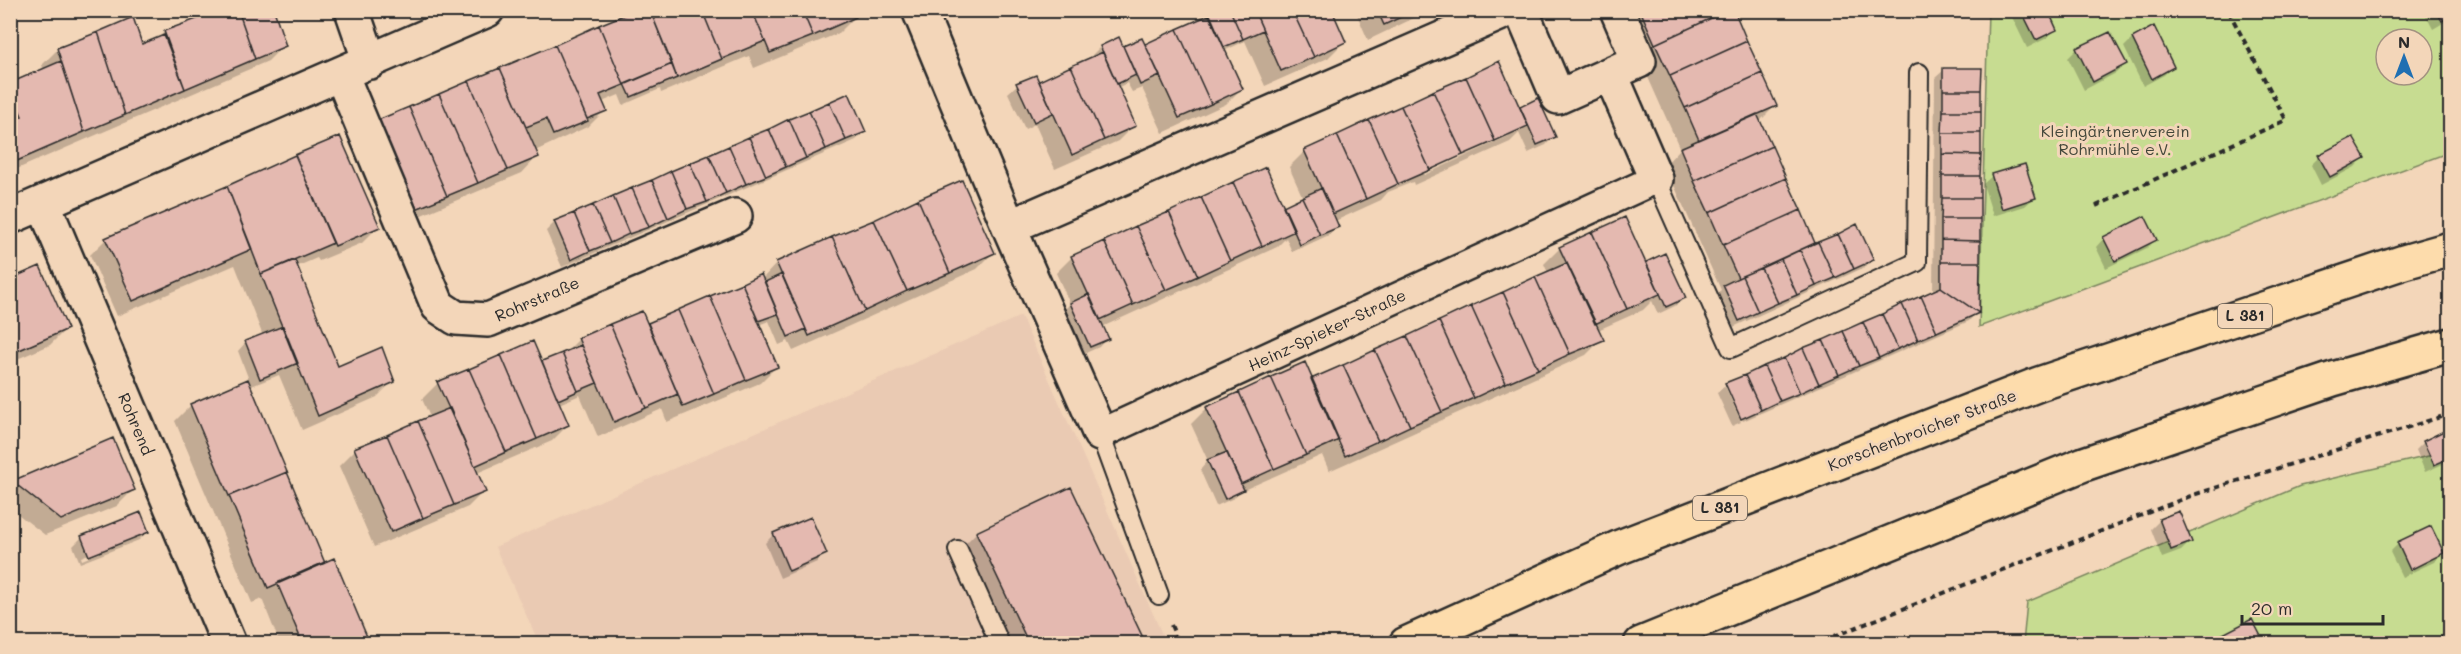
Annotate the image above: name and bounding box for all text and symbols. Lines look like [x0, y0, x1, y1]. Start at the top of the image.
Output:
north arrow [2374, 27, 2434, 87]
text: N [2398, 31, 2410, 52]
park label: Kleingärtnerverein Rohrmühle e.V. [2041, 120, 2189, 159]
street label: Rohrstraße [491, 271, 582, 326]
street label: Heinz-Spieker-Straße [1245, 284, 1409, 375]
road number: L 381 [2218, 304, 2272, 328]
street label: Korschenbroicher Straße [1825, 384, 2019, 475]
street label: Rohrend [114, 389, 159, 458]
road number: L 381 [1693, 496, 1747, 520]
scale bar [2242, 588, 2383, 626]
text: 20 m [2251, 596, 2292, 620]

